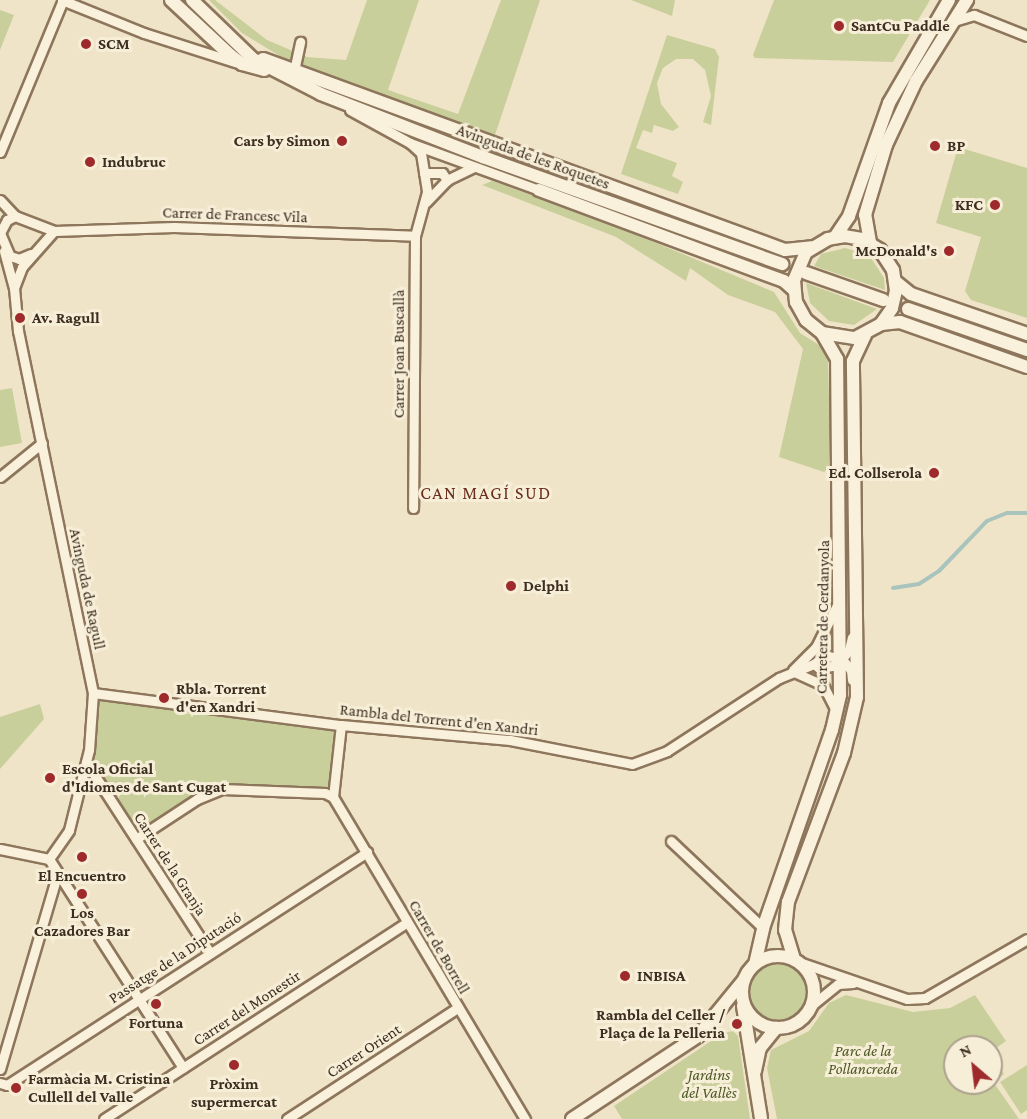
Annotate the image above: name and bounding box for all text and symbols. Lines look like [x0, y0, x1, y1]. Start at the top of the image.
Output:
place label: SantCu Paddle [851, 16, 950, 36]
marker: SantCu Paddle [832, 19, 846, 33]
place label: SCM [98, 34, 130, 54]
marker: SCM [79, 37, 93, 51]
street label: Avinguda de les Roquetes [454, 120, 612, 194]
place label: Cars by Simon [234, 131, 330, 151]
marker: Cars by Simon [335, 134, 349, 148]
place label: BP [947, 136, 965, 156]
marker: BP [928, 139, 942, 153]
place label: Indubruc [102, 152, 166, 172]
marker: Indubruc [83, 155, 97, 169]
place label: KFC [955, 195, 983, 215]
marker: KFC [988, 198, 1002, 212]
street label: Carrer de Francesc Vila [162, 203, 308, 227]
place label: McDonald's [855, 241, 937, 261]
marker: McDonald's [942, 244, 956, 258]
street label: Carrer Joan Buscallà [389, 290, 409, 418]
place label: Av. Ragull [32, 308, 100, 328]
marker: Av. Ragull [13, 311, 27, 325]
place label: Ed. Collserola [829, 463, 922, 483]
marker: Ed. Collserola [927, 466, 941, 480]
district label: CAN MAGÍ SUD [420, 482, 552, 504]
street label: Avinguda de Ragull [65, 527, 109, 651]
street label: Carretera de Cerdanyola [812, 540, 834, 694]
place label: Delphi [523, 576, 569, 596]
marker: Delphi [504, 579, 518, 593]
place label: Rbla. Torrent d'en Xandri [176, 679, 266, 717]
marker: Rbla. Torrent d'en Xandri [157, 691, 171, 705]
street label: Rambla del Torrent d'en Xandri [339, 700, 539, 740]
place label: Escola Oficial d'Idiomes de Sant Cugat [62, 759, 226, 797]
marker: Escola Oficial d'Idiomes de Sant Cugat [43, 771, 57, 785]
street label: Carrer de la Granja [129, 809, 211, 919]
marker: El Encuentro [75, 850, 89, 864]
place label: El Encuentro [38, 866, 126, 886]
marker: Los Cazadores Bar [75, 887, 89, 901]
street label: Carrer de Borrell [404, 897, 474, 997]
place label: Los Cazadores Bar [34, 903, 130, 941]
street label: Passatge de la Diputació [105, 908, 245, 1008]
street label: Carrer del Monestir [190, 966, 304, 1050]
place label: INBISA [637, 966, 686, 986]
marker: INBISA [618, 969, 632, 983]
marker: Fortuna [149, 997, 163, 1011]
place label: Rambla del Celler / Plaça de la Pelleria [596, 1005, 725, 1043]
place label: Fortuna [129, 1013, 183, 1033]
marker: Rambla del Celler / Plaça de la Pelleria [730, 1017, 744, 1031]
street label: Carrer Orient [323, 1020, 405, 1082]
north arrow [943, 1035, 1003, 1095]
text: N [956, 1040, 974, 1060]
park label: Parc de la Pollancreda [828, 1041, 898, 1079]
marker: Pròxim supermercat [227, 1058, 241, 1072]
park label: Jardins del Vallès [681, 1065, 737, 1103]
place label: Farmàcia M. Cristina Cullell del Valle [28, 1069, 170, 1107]
place label: Pròxim supermercat [191, 1074, 277, 1112]
marker: Farmàcia M. Cristina Cullell del Valle [9, 1081, 23, 1095]

